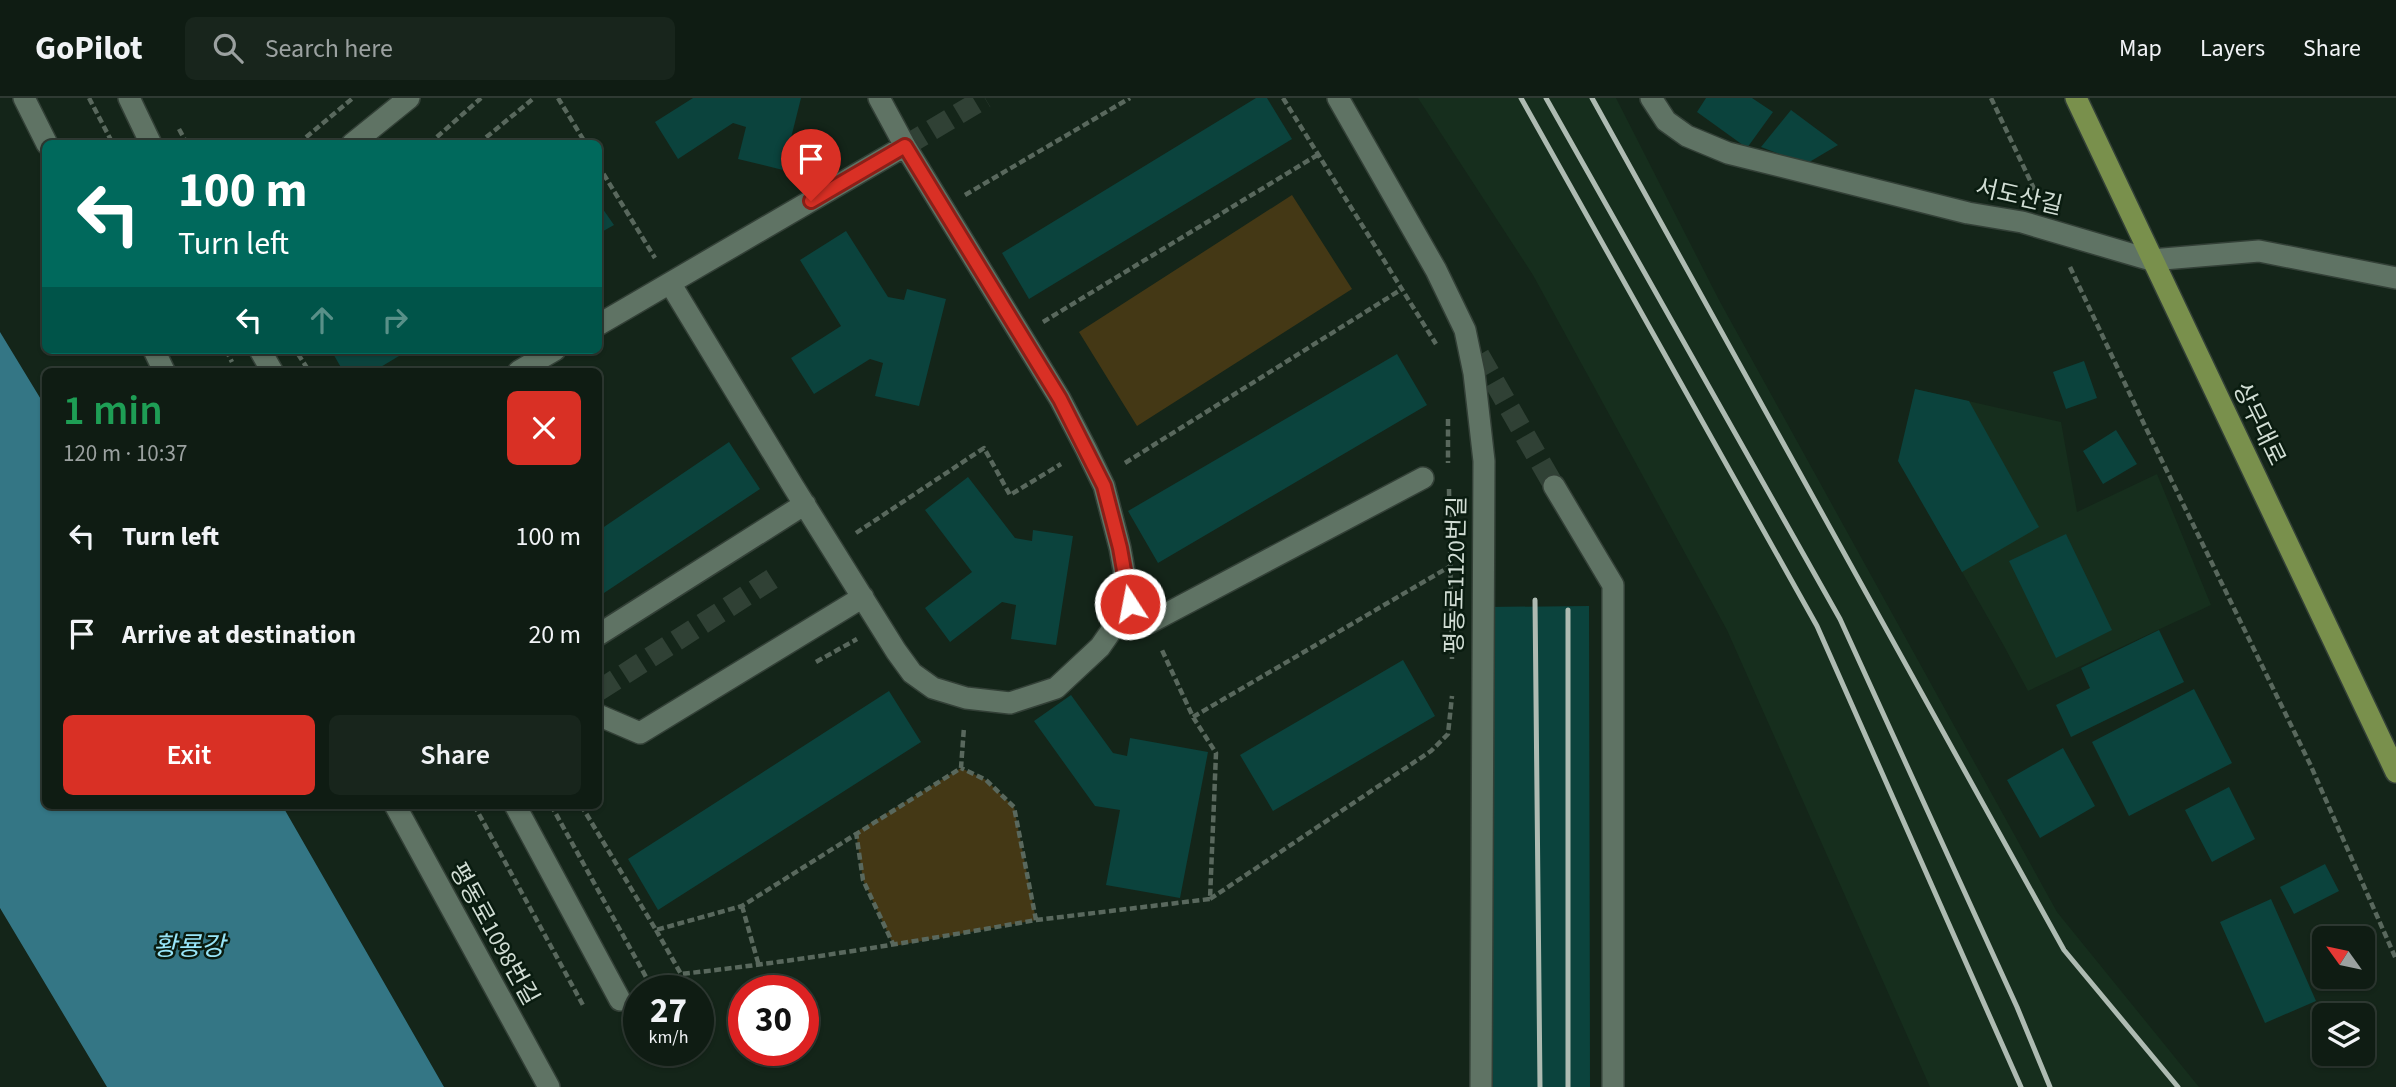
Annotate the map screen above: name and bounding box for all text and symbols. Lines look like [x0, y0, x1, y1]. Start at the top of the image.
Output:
search box [185, 17, 675, 80]
text: GoPilot [35, 25, 143, 72]
icon: search [209, 29, 247, 67]
text: Search here [265, 30, 393, 67]
text: Map [2119, 31, 2162, 66]
text: Layers [2200, 31, 2265, 66]
text: Share [2303, 31, 2361, 66]
pin [781, 129, 841, 201]
icon: arrive [792, 140, 830, 178]
text: 100 m [178, 156, 307, 226]
icon: left [63, 168, 154, 259]
street label: 서도산길 [1972, 170, 2066, 224]
text: Turn left [178, 221, 289, 267]
icon: left [230, 301, 268, 339]
icon: ahead [303, 301, 341, 339]
icon: right [376, 301, 414, 339]
street label: 상무대로 [2224, 377, 2294, 471]
text: 1 min [63, 381, 163, 441]
button: close [507, 391, 581, 465]
text: 120 m · 10:37 [63, 437, 187, 470]
street label: 평동로1120번길 [1437, 496, 1475, 654]
icon: left [63, 517, 101, 555]
text: Turn left [122, 518, 219, 555]
text: 100 m [515, 518, 581, 555]
position arrow [1093, 567, 1167, 641]
icon: arrive [63, 615, 101, 653]
text: Arrive at destination [122, 616, 356, 653]
text: 20 m [528, 616, 581, 653]
button: Exit [63, 715, 315, 795]
button: Share [329, 715, 581, 795]
street label: 평동로1098번길 [440, 856, 548, 1012]
north arrow [2312, 926, 2375, 989]
map controls [2312, 926, 2375, 1066]
water label: 황룡강 [153, 928, 228, 965]
speed limit sign: 30 [728, 975, 819, 1066]
text: 27 [650, 986, 687, 1036]
button: layers [2312, 1003, 2375, 1066]
text: km/h [649, 1025, 688, 1050]

